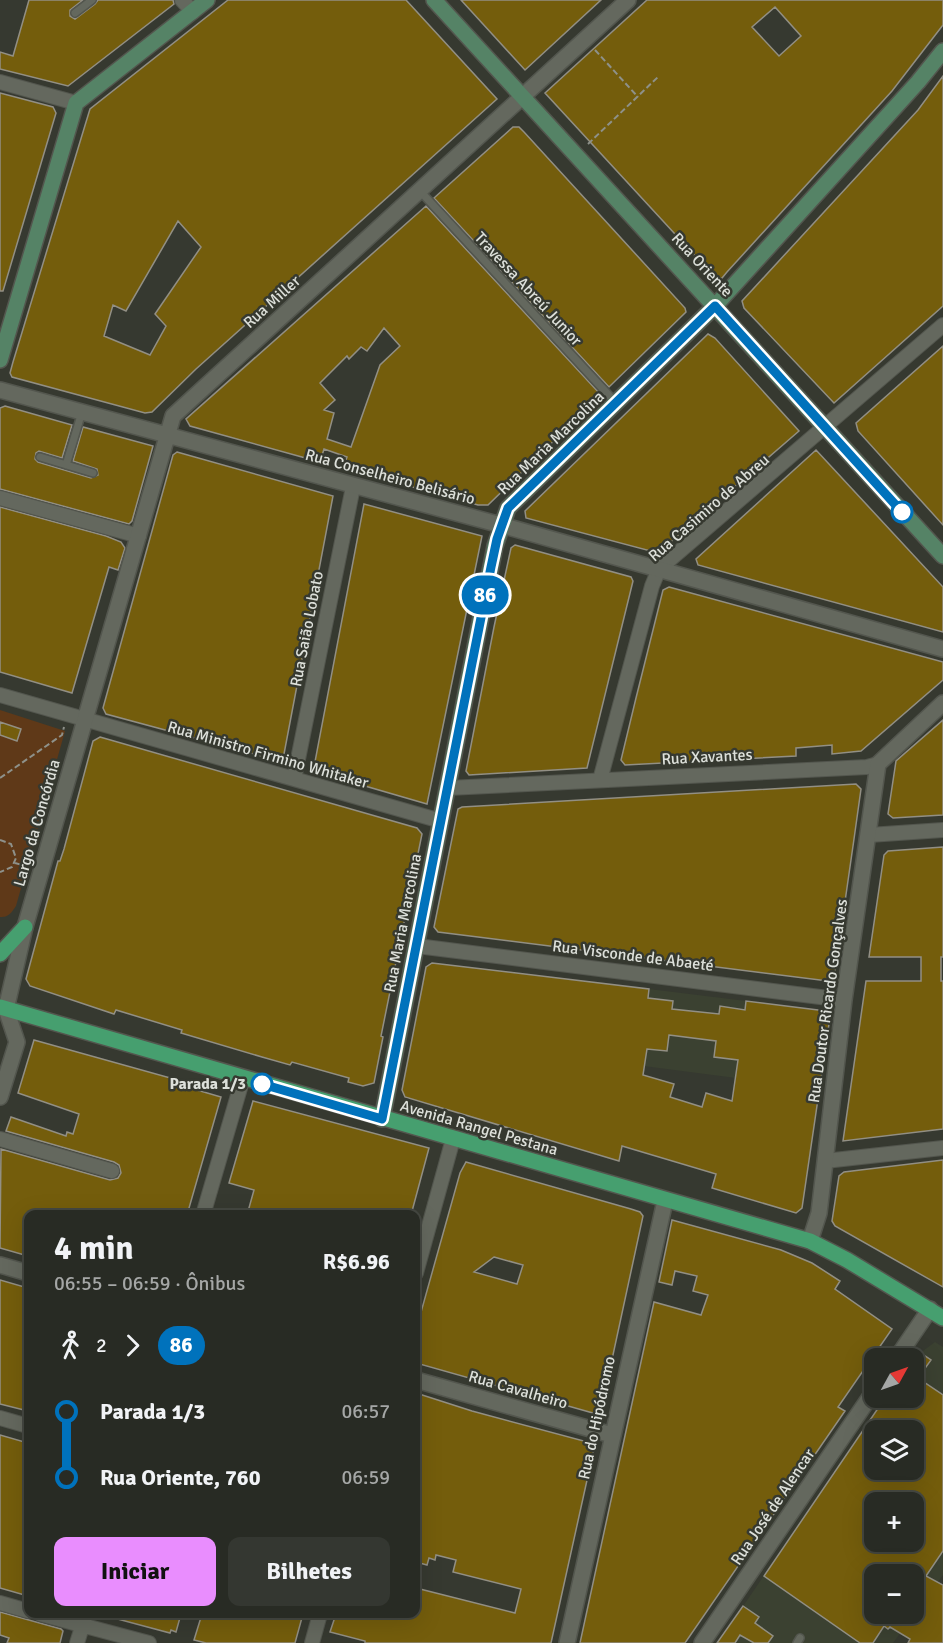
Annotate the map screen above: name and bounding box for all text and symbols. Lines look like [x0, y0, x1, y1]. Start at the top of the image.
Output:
street label: Travessa Abreú Junior [470, 228, 586, 350]
street label: Rua Oriente [667, 229, 737, 301]
street label: Rua Miller [239, 271, 305, 333]
street label: Rua Maria Marcolina [493, 387, 609, 499]
street label: Rua Conselheiro Belisário [303, 445, 477, 509]
street label: Rua Casimiro de Abreu [644, 450, 774, 566]
unlabelled marker [891, 501, 913, 523]
street label: Rua Saião Lobato [286, 570, 328, 688]
line badge: 86 [458, 576, 512, 614]
text: 86 [474, 582, 496, 608]
street label: Rua Ministro Firmino Whitaker [165, 717, 371, 793]
street label: Rua Xavantes [661, 745, 753, 769]
street label: Largo da Concórdia [9, 757, 65, 889]
street label: Rua Maria Marcolina [380, 852, 426, 994]
street label: Rua Doutor Ricardo Gonçalves [804, 898, 852, 1104]
street label: Rua Visconde de Abaeté [551, 936, 715, 976]
marker: Parada 1/3 [251, 1073, 273, 1095]
place label: Parada 1/3 [170, 1074, 246, 1094]
street label: Avenida Rangel Pestana [398, 1096, 560, 1160]
text: 4 min [54, 1228, 134, 1269]
text: R$6.96 [323, 1248, 390, 1275]
text: 06:55 – 06:59 · Ônibus [54, 1271, 245, 1296]
icon: walk [54, 1329, 87, 1362]
icon: forward [116, 1329, 149, 1362]
text: 86 [170, 1332, 193, 1358]
text: 2 [96, 1333, 107, 1358]
north arrow [864, 1348, 924, 1408]
map controls [864, 1348, 924, 1624]
street label: Rua do Hipódromo [574, 1355, 620, 1481]
street label: Rua Cavalheiro [466, 1366, 570, 1414]
text: Parada 1/3 [100, 1398, 205, 1425]
text: 06:57 [341, 1399, 390, 1424]
button: layers [864, 1420, 924, 1480]
street label: Rua José de Alencar [727, 1445, 819, 1569]
text: Rua Oriente, 760 [100, 1464, 261, 1491]
text: 06:59 [341, 1465, 390, 1490]
button: + [864, 1492, 924, 1552]
button: Iniciar [54, 1537, 216, 1606]
button: Bilhetes [228, 1537, 390, 1606]
button: − [864, 1564, 924, 1624]

